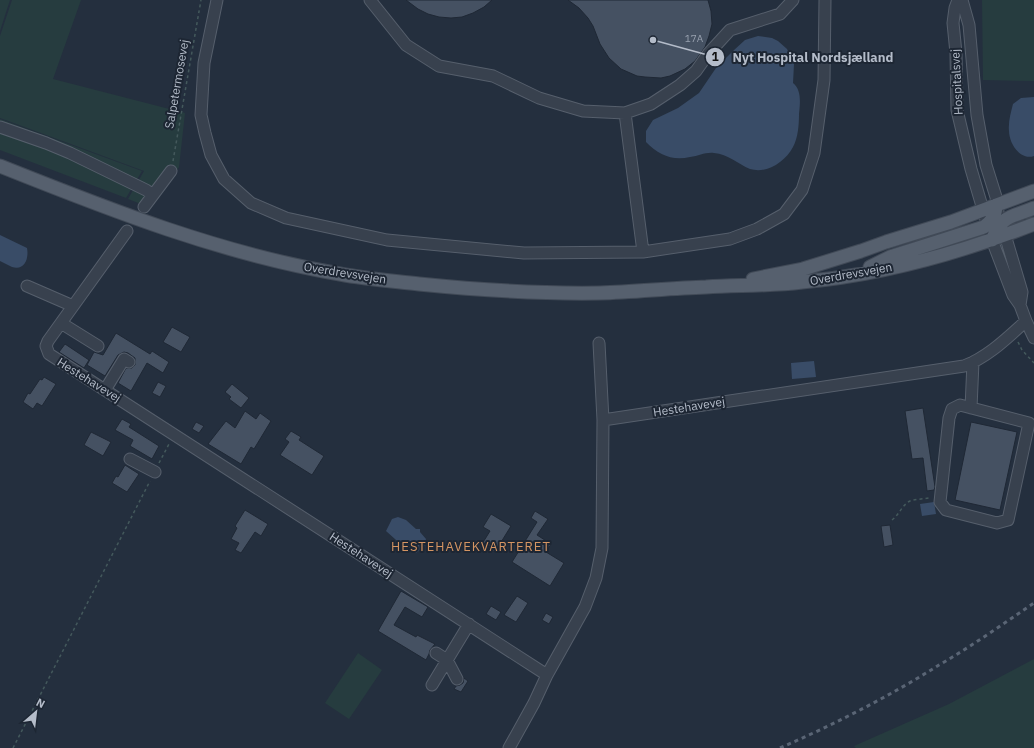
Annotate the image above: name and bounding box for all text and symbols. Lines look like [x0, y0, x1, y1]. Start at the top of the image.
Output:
house number: 17A [685, 32, 704, 45]
street label: Salpetermosevej [161, 38, 192, 130]
callout: Nyt Hospital Nordsjælland [705, 44, 902, 69]
text: 1 [711, 49, 719, 64]
text: Nyt Hospital Nordsjælland [733, 49, 893, 66]
street label: Hospitalsvej [947, 49, 966, 115]
street label: Overdrevsvejen [303, 259, 387, 286]
street label: Overdrevsvejen [809, 259, 893, 288]
street label: Hestehavevej [55, 354, 124, 405]
street label: Hestehavevej [652, 393, 726, 420]
street label: Hestehavevej [327, 529, 396, 581]
district label: HESTEHAVEKVARTERET [391, 538, 551, 555]
north arrow [16, 692, 56, 732]
text: N [34, 695, 48, 711]

